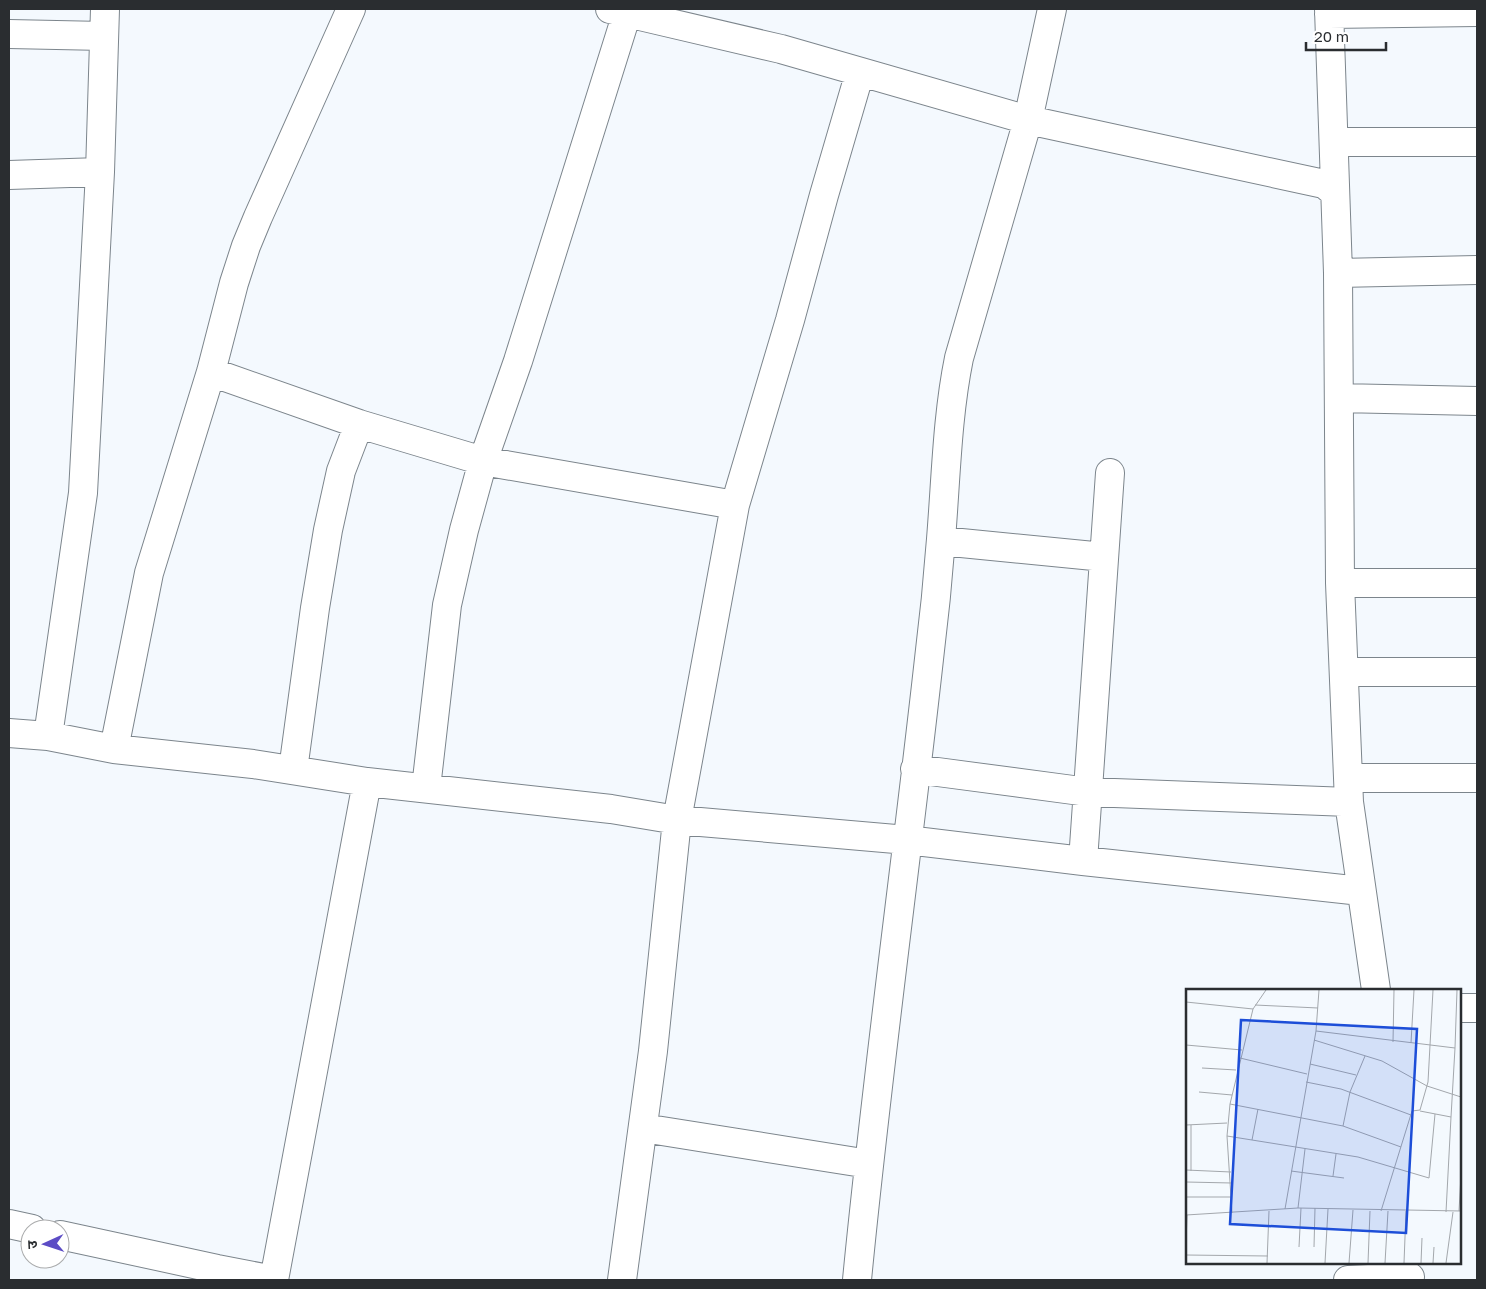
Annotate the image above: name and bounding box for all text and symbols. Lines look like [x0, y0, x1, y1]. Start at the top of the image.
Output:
scale bar [1306, 20, 1386, 52]
text: 20 m [1314, 27, 1349, 45]
inset map [1186, 989, 1461, 1264]
north arrow [20, 1219, 70, 1269]
text: उ [23, 1239, 40, 1249]

